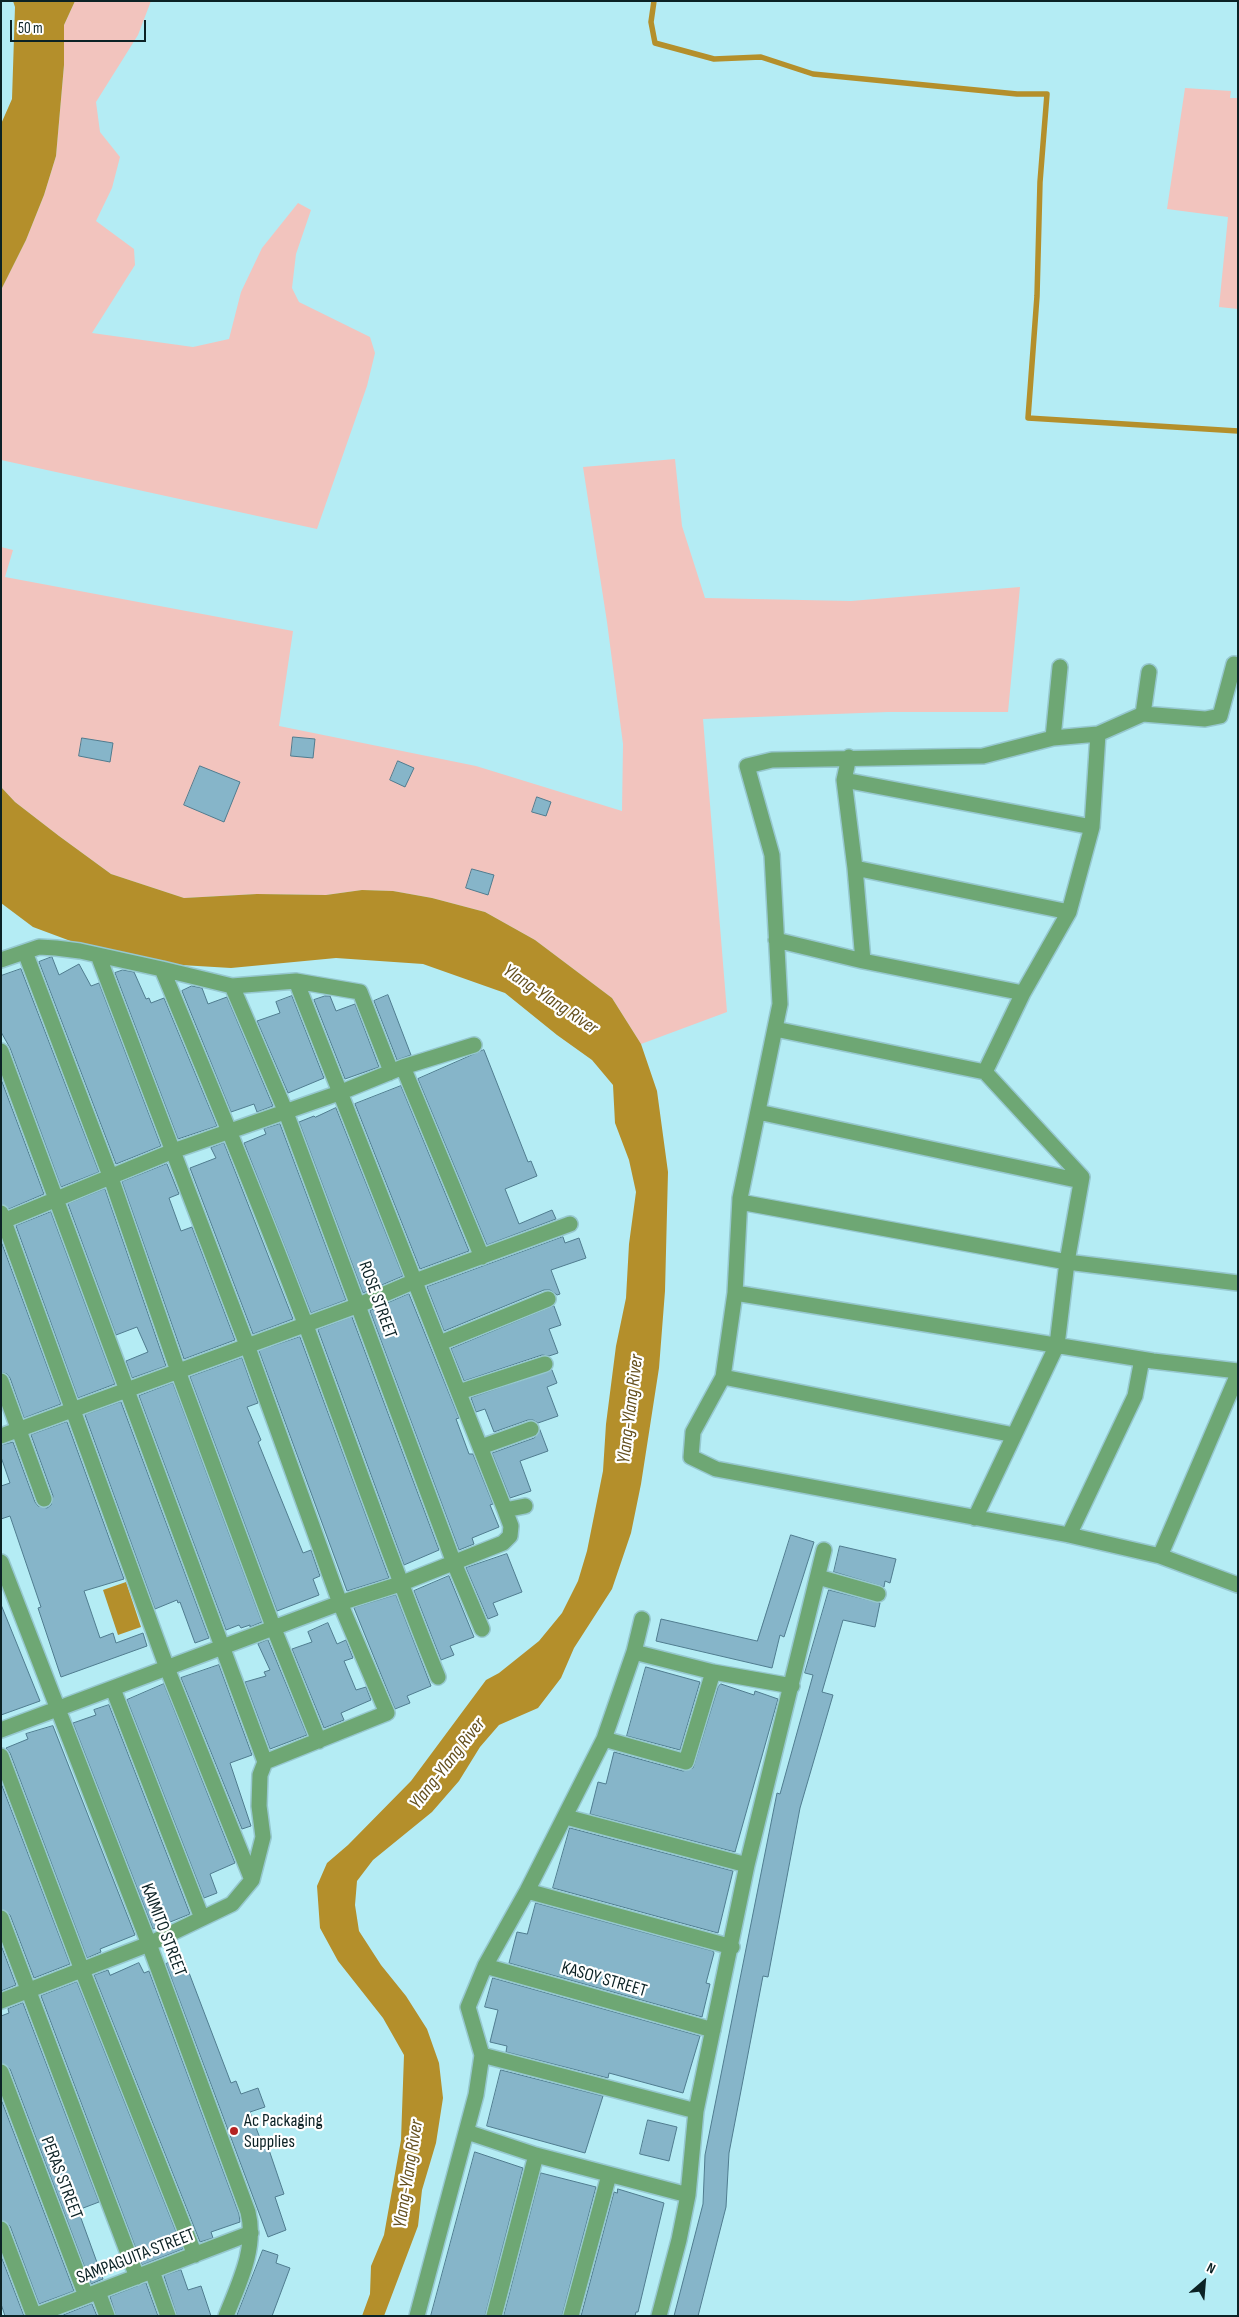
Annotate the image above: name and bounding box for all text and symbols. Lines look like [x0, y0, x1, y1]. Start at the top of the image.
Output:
scale bar [12, 10, 149, 42]
text: 50 m [18, 19, 43, 38]
water label: Ylang-Ylang River [498, 960, 602, 1040]
street label: ROSE STREET [353, 1259, 401, 1341]
water label: Ylang-Ylang River [613, 1353, 649, 1465]
water label: Ylang-Ylang River [405, 1714, 491, 1814]
street label: KAIMITO STREET [135, 1880, 191, 1980]
street label: KASOY STREET [559, 1958, 649, 2002]
place label: Ac Packaging Supplies [244, 2110, 323, 2152]
water label: Ylang-Ylang River [389, 2118, 429, 2230]
marker: Ac Packaging Supplies [228, 2125, 240, 2137]
street label: PERAS STREET [35, 2134, 87, 2222]
street label: SAMPAGUITA STREET [74, 2225, 198, 2289]
north arrow [1179, 2257, 1229, 2307]
text: N [1204, 2259, 1218, 2277]

